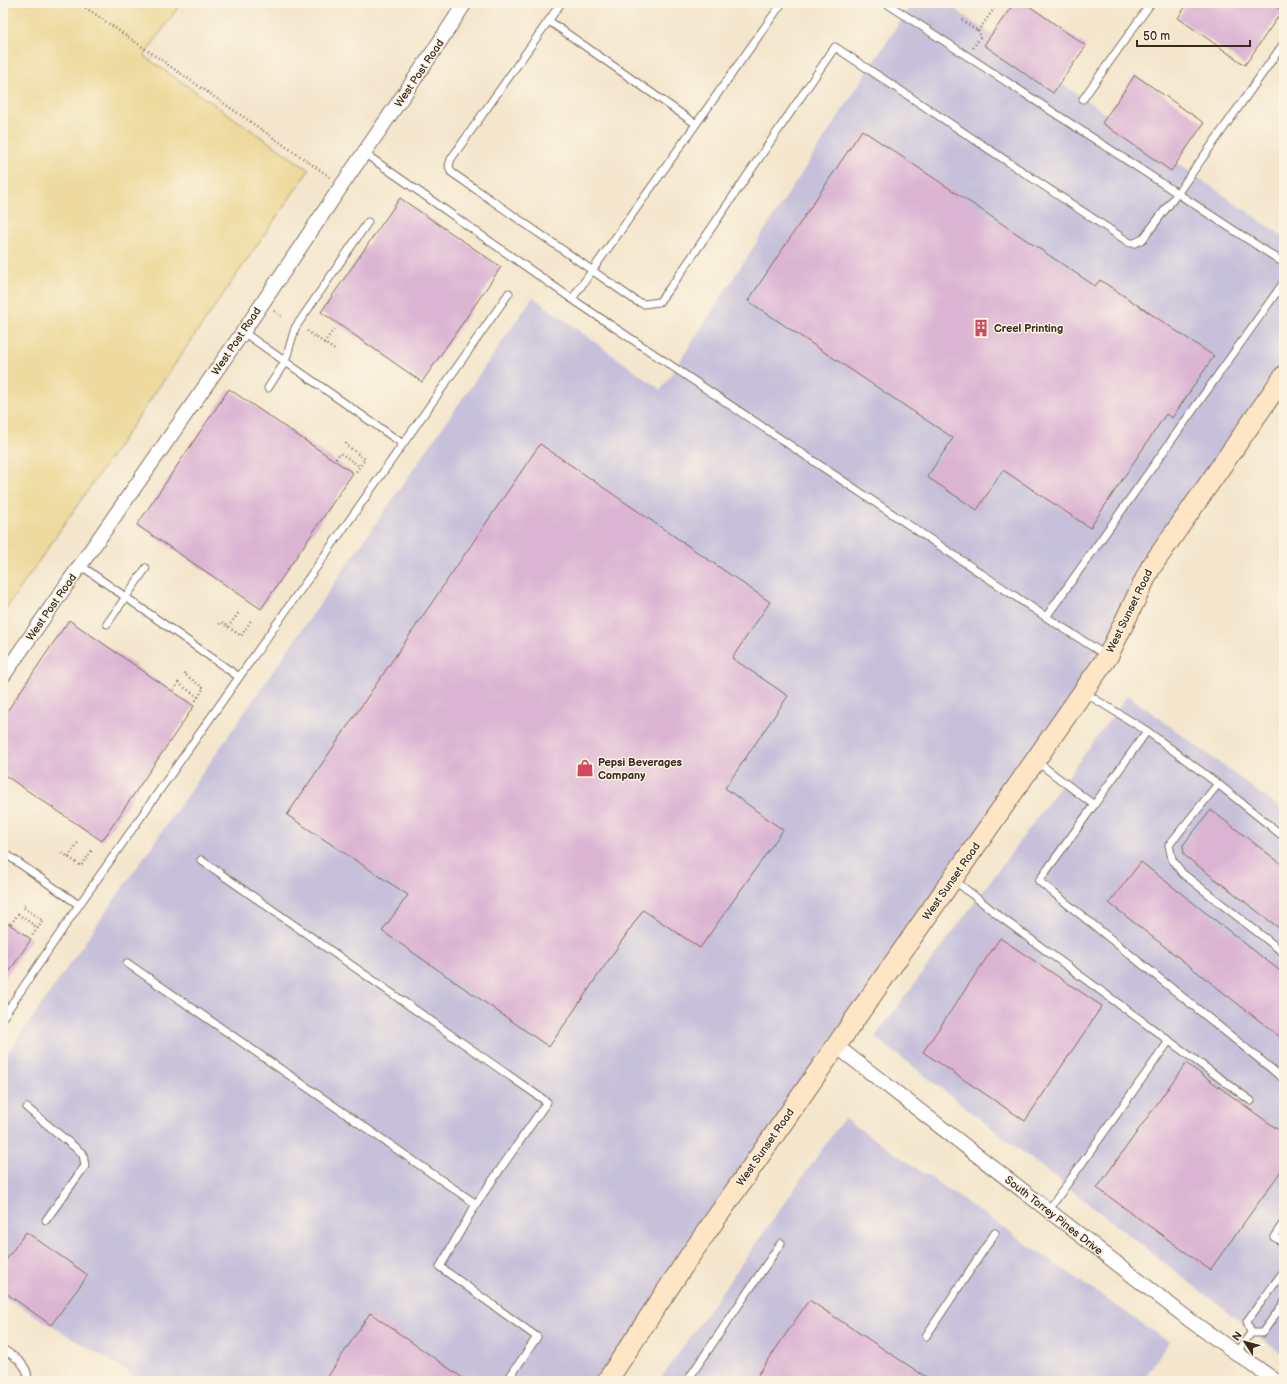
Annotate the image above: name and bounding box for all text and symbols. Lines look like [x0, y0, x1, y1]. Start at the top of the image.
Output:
scale bar [1137, 22, 1250, 48]
text: 50 m [1143, 29, 1170, 44]
street label: West Post Road [392, 37, 447, 110]
street label: West Post Road [209, 305, 264, 378]
building icon: Creel Printing [971, 318, 991, 338]
place label: Creel Printing [994, 322, 1063, 335]
street label: West Sunset Road [1104, 567, 1155, 655]
street label: West Post Road [23, 571, 79, 643]
place label: Pepsi Beverages Company [598, 756, 683, 782]
shop icon: Pepsi Beverages Company [575, 758, 595, 778]
street label: West Sunset Road [920, 840, 983, 922]
street label: West Sunset Road [734, 1106, 797, 1188]
street label: South Torrey Pines Drive [1002, 1173, 1106, 1258]
north arrow [1225, 1322, 1265, 1362]
text: N [1230, 1329, 1245, 1344]

